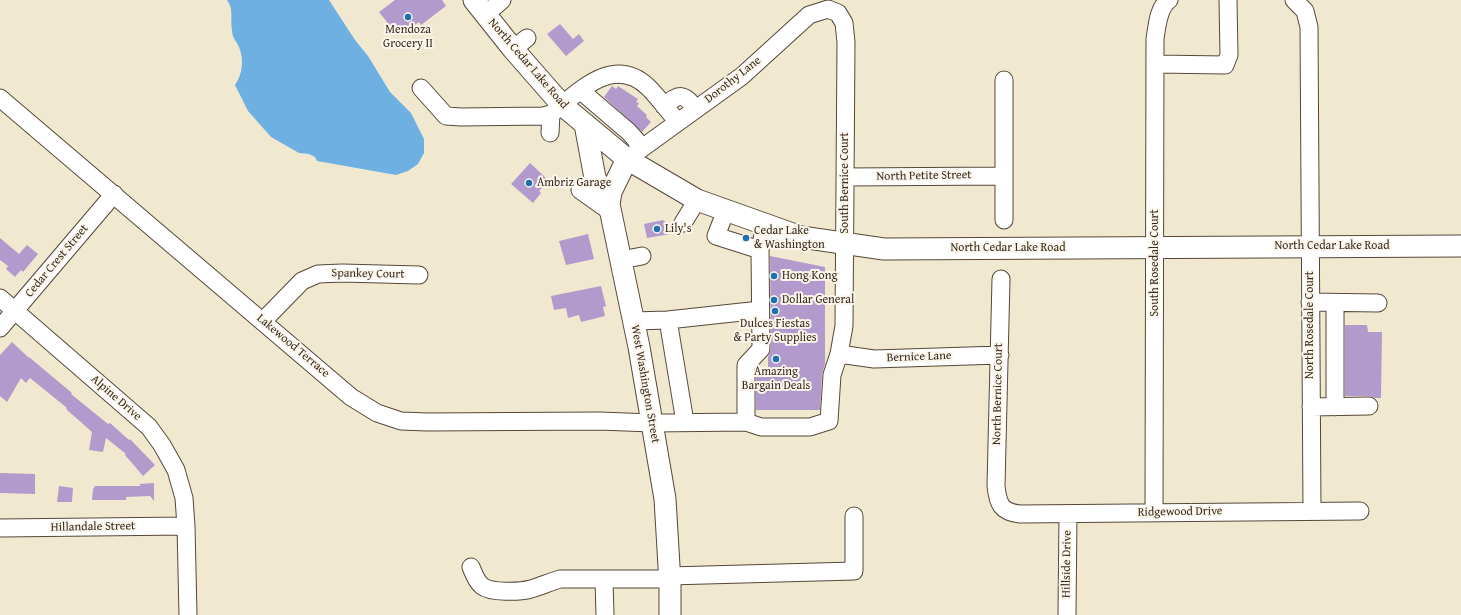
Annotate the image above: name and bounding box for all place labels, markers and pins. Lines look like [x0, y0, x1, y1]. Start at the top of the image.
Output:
marker: Mendoza Grocery II [403, 12, 413, 22]
place label: Mendoza Grocery II [383, 23, 433, 51]
place label: Ambriz Garage [537, 176, 611, 190]
marker: Ambriz Garage [524, 178, 534, 188]
place label: Lily's [665, 222, 691, 236]
marker: Lily's [652, 224, 662, 234]
place label: Cedar Lake & Washington [754, 224, 825, 252]
marker: Cedar Lake & Washington [741, 233, 751, 243]
place label: Hong Kong [782, 269, 837, 283]
marker: Hong Kong [769, 271, 779, 281]
place label: Dollar General [782, 293, 854, 307]
marker: Dollar General [769, 295, 779, 305]
marker: Dulces Fiestas & Party Supplies [770, 306, 780, 316]
place label: Dulces Fiestas & Party Supplies [733, 317, 817, 345]
marker: Amazing Bargain Deals [771, 354, 781, 364]
place label: Amazing Bargain Deals [742, 365, 810, 393]

